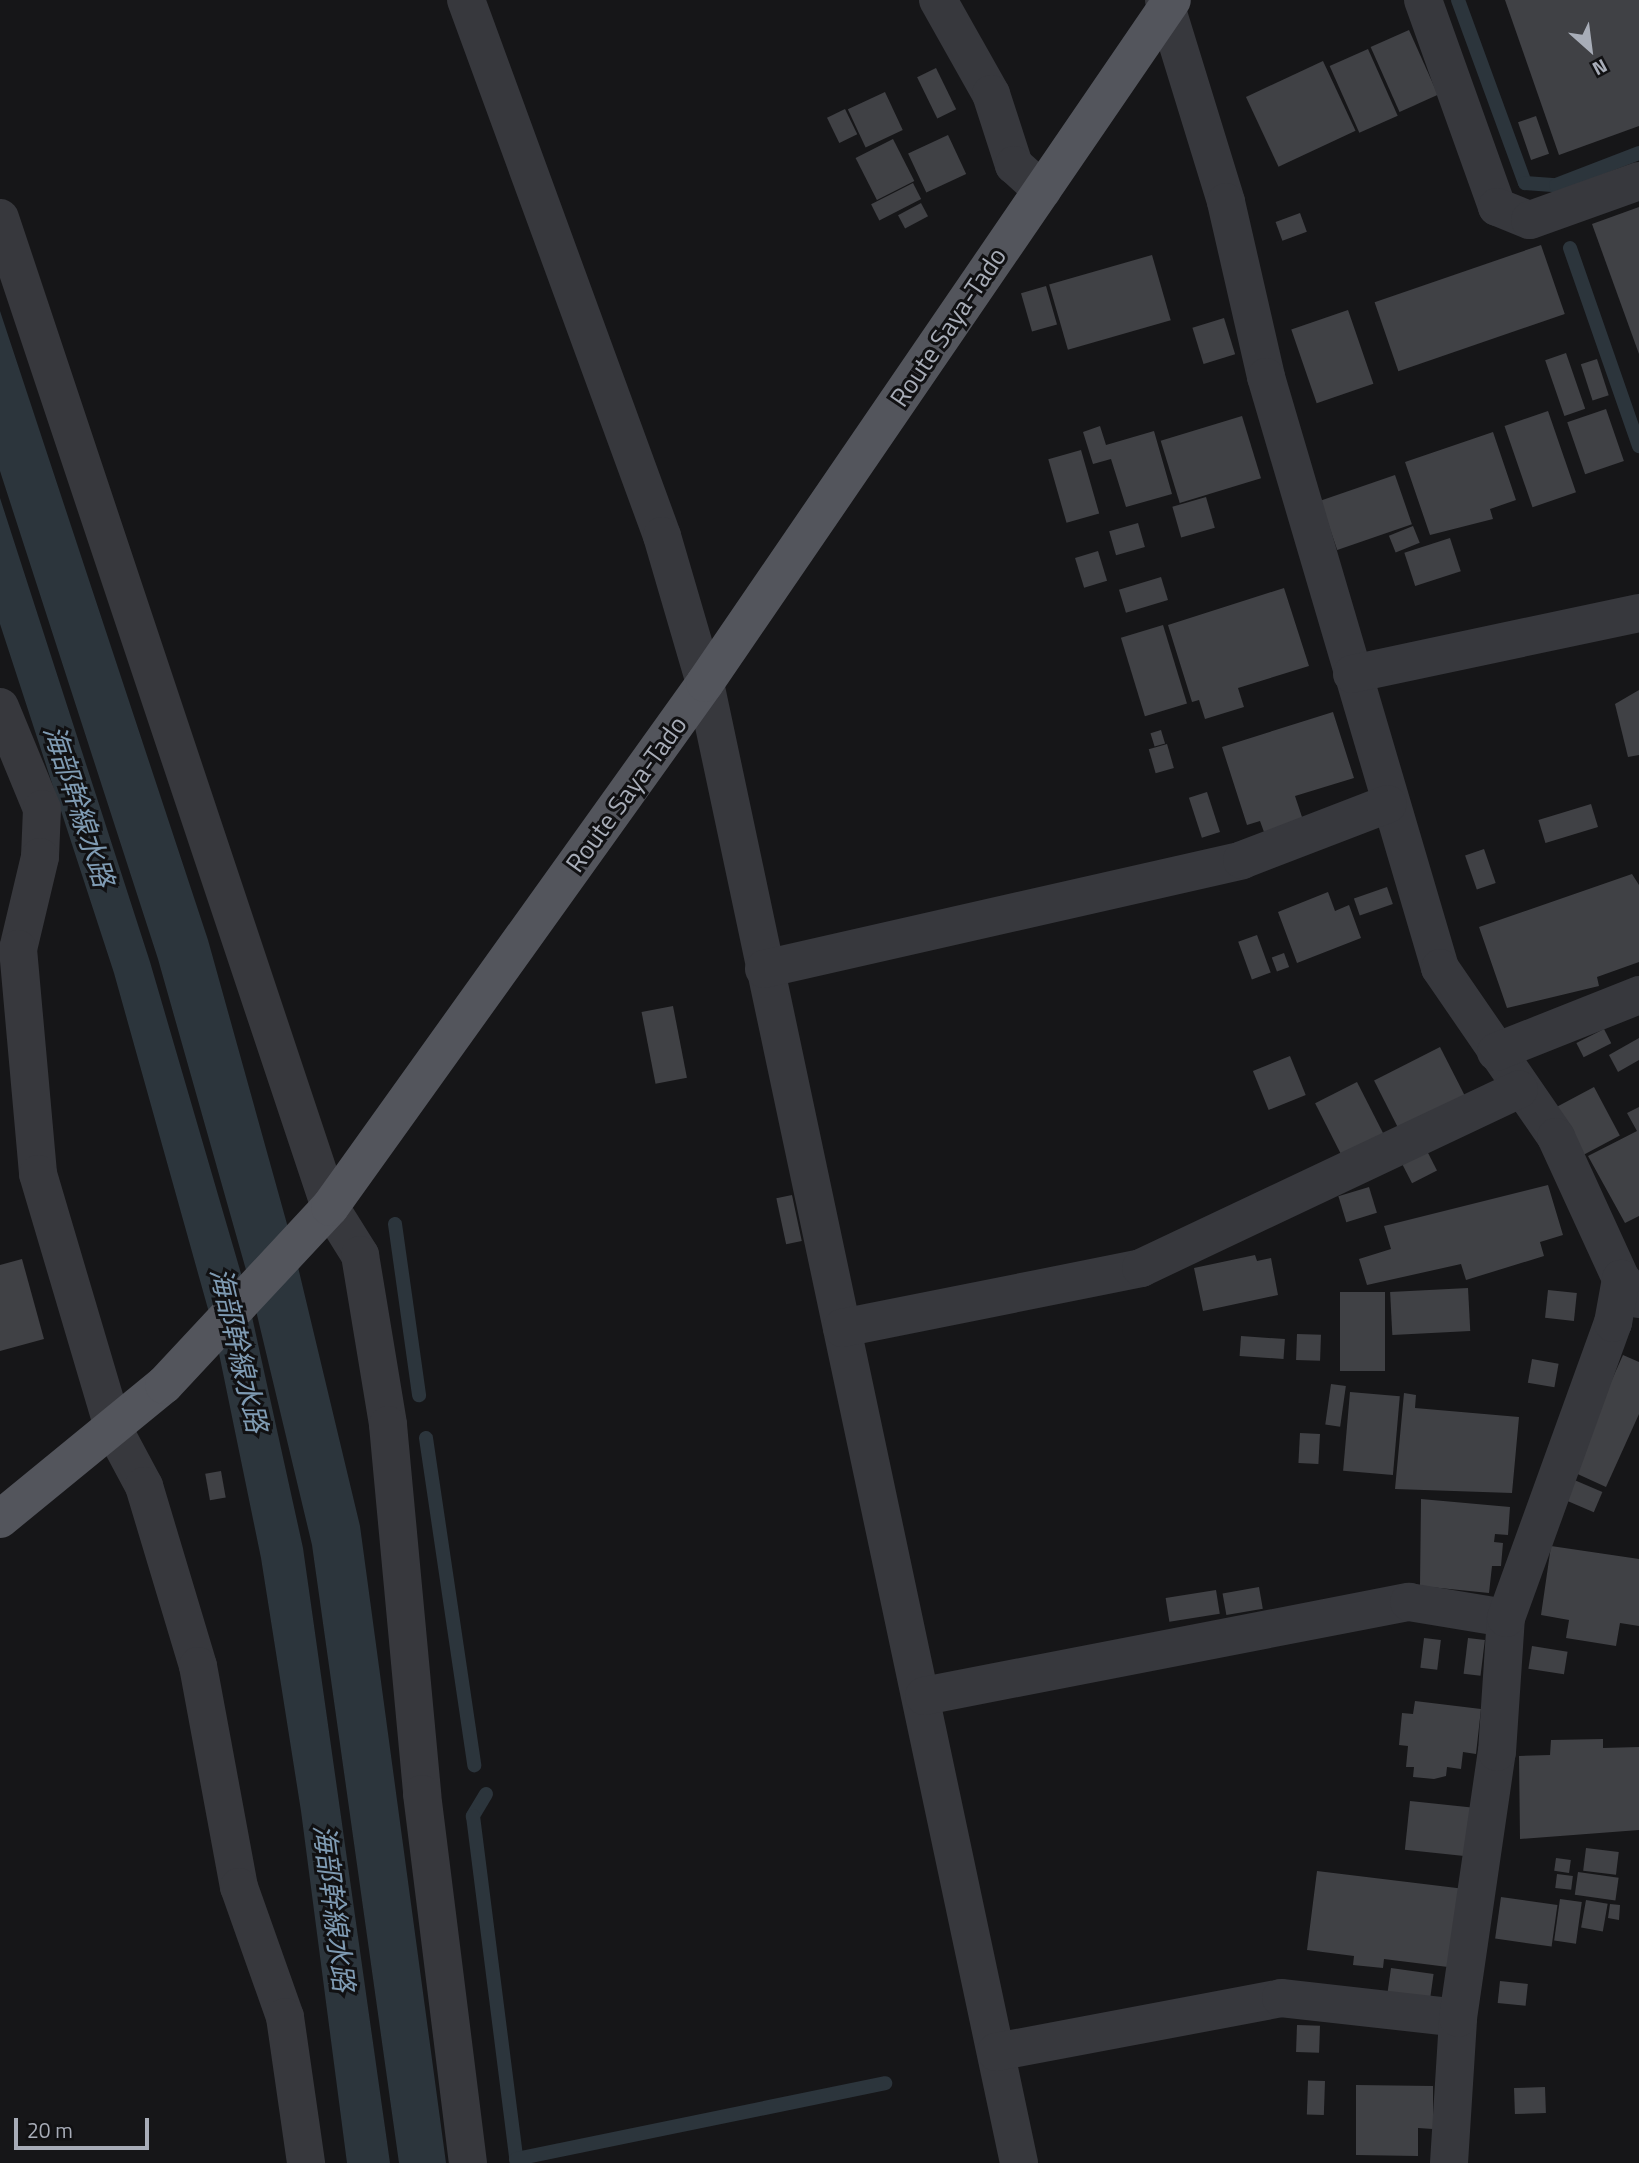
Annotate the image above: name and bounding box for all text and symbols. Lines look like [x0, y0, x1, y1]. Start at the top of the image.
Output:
north arrow [1555, 14, 1625, 84]
text: N [1587, 52, 1613, 84]
street label: Route Saya-Tado [883, 241, 1013, 413]
street label: Route Saya-Tado [559, 710, 693, 878]
water label: 海部幹線水路 [37, 721, 121, 891]
water label: 海部幹線水路 [204, 1264, 274, 1436]
water label: 海部幹線水路 [307, 1823, 361, 1993]
scale bar [18, 2104, 152, 2148]
text: 20 m [27, 2114, 73, 2146]

